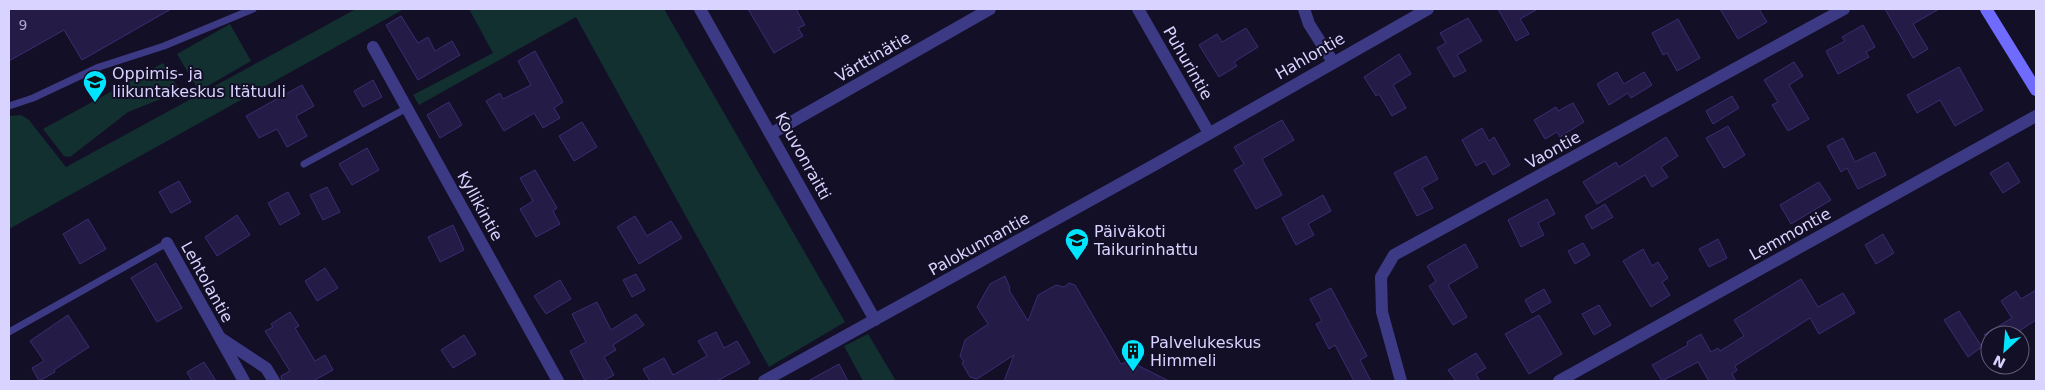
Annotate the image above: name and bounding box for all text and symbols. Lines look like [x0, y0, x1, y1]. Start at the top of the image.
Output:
house number: 9 [19, 17, 27, 33]
street label: Puhurintie [1159, 23, 1217, 103]
street label: Värttinätie [832, 28, 914, 86]
street label: Hahlontie [1272, 29, 1348, 83]
place label: Oppimis- ja liikuntakeskus Itätuuli [112, 64, 286, 101]
school or university icon: Oppimis- ja liikuntakeskus Itätuuli [82, 69, 108, 103]
street label: Kouvonraitti [771, 109, 835, 203]
street label: Vaontie [1522, 127, 1584, 173]
street label: Kyllikintie [453, 168, 507, 244]
street label: Lemmontie [1746, 204, 1834, 264]
street label: Palokunnantie [925, 208, 1033, 280]
place label: Päiväkoti Taikurinhattu [1093, 222, 1198, 259]
school or university icon: Päiväkoti Taikurinhattu [1064, 227, 1090, 261]
street label: Lehtolantie [177, 238, 237, 326]
north arrow [1980, 325, 2030, 375]
place label: Palvelukeskus Himmeli [1150, 333, 1261, 370]
building icon: Palvelukeskus Himmeli [1120, 338, 1146, 372]
text: N [1991, 352, 2008, 371]

